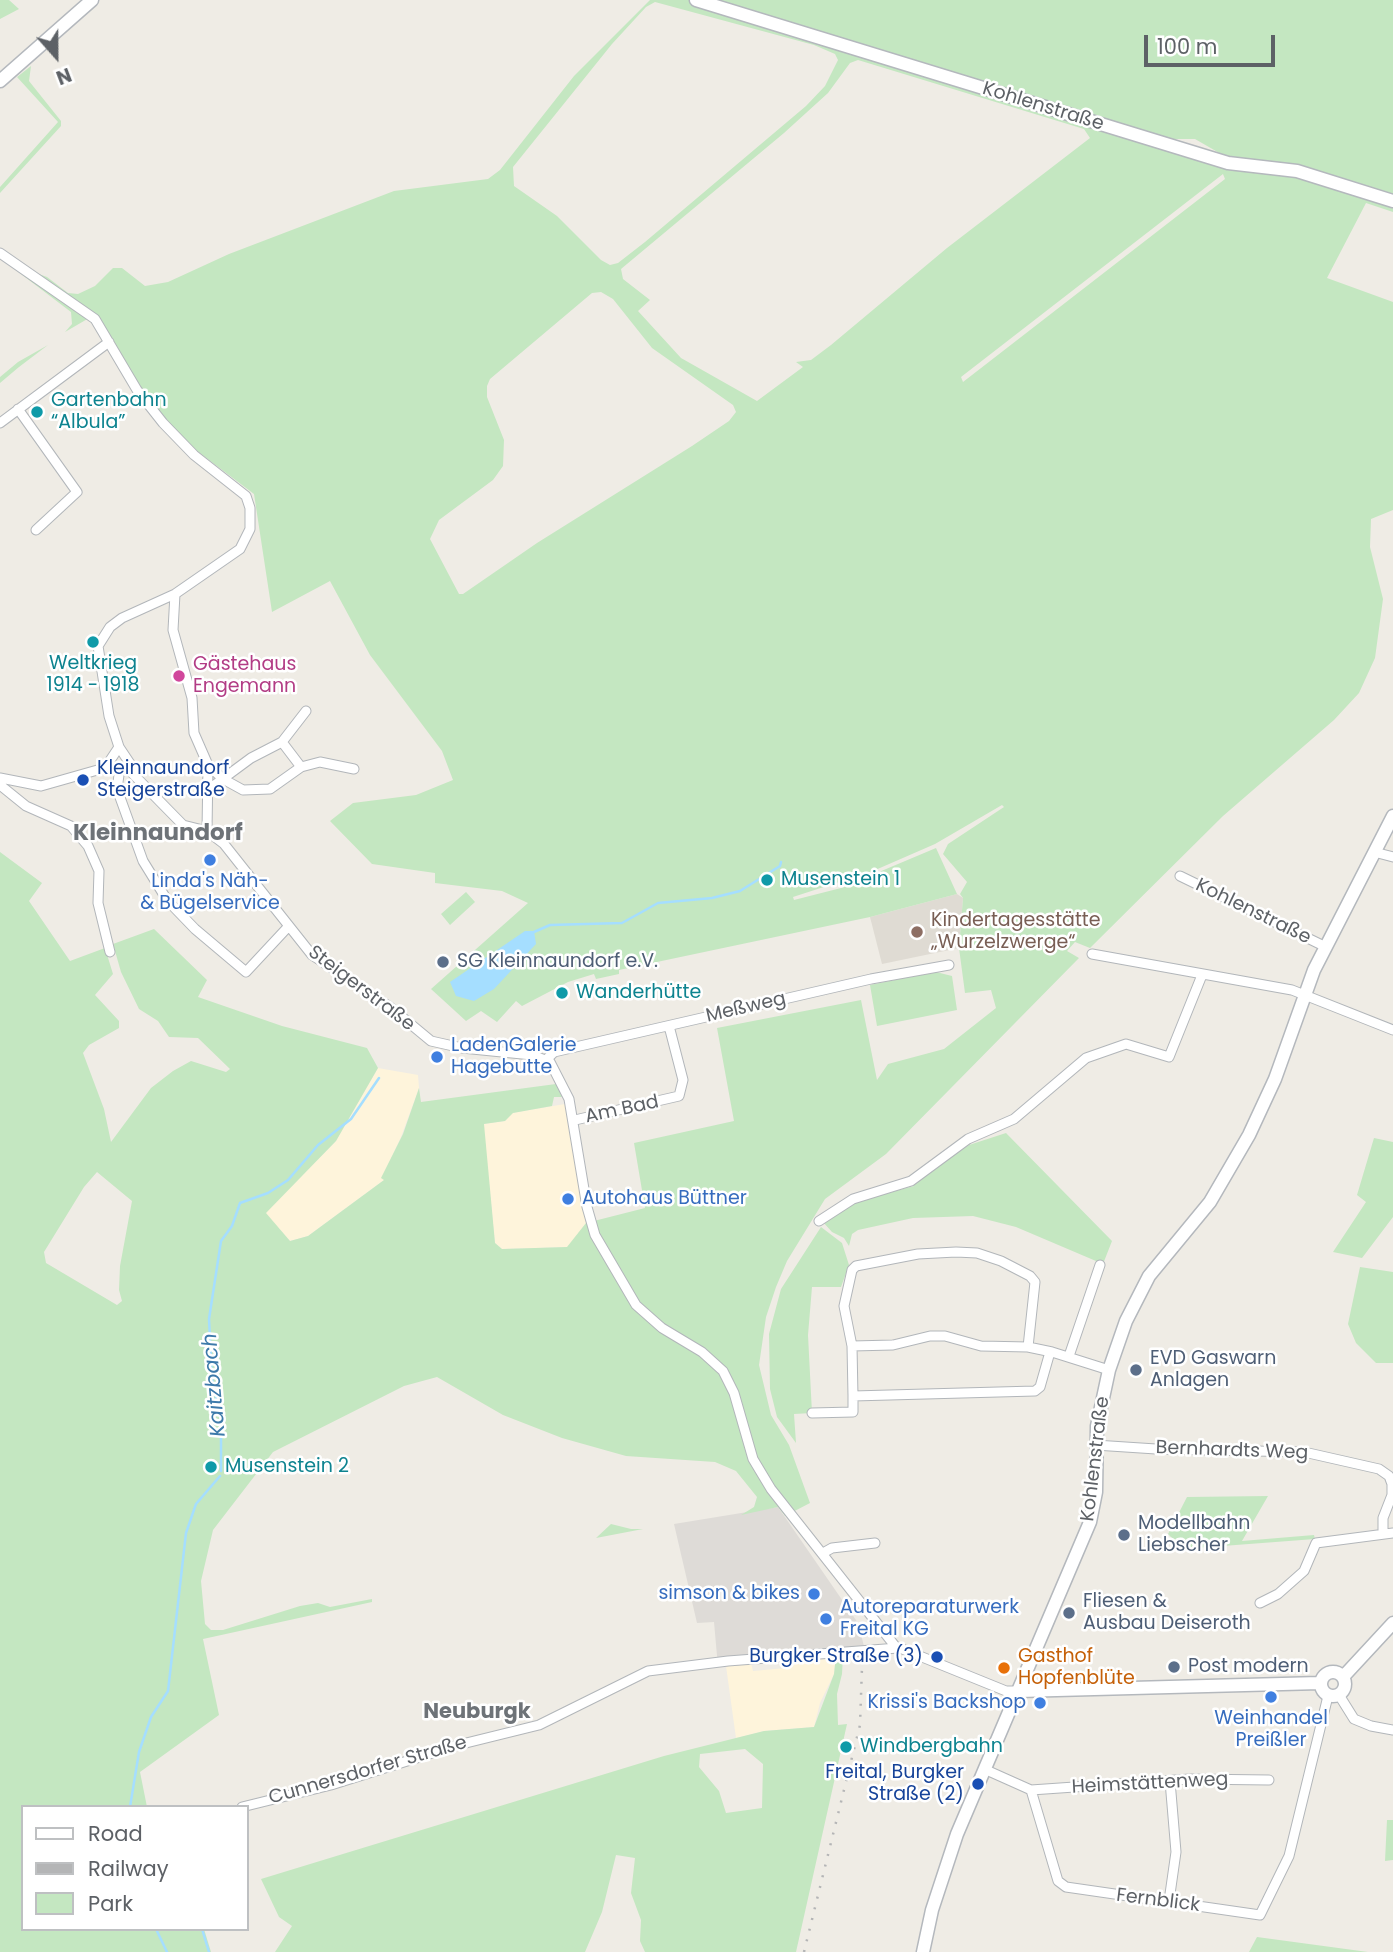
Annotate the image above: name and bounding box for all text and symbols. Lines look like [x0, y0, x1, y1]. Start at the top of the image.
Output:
north arrow [21, 21, 91, 91]
scale bar [1148, 21, 1279, 65]
text: 100 m [1157, 32, 1217, 61]
text: N [52, 61, 75, 91]
street label: Kohlenstraße [980, 78, 1106, 136]
place label: Gartenbahn “Albula” [51, 390, 167, 434]
marker: Gartenbahn “Albula” [29, 404, 45, 420]
marker: Weltkrieg 1914 - 1918 [85, 634, 101, 650]
place label: Weltkrieg 1914 - 1918 [47, 653, 139, 697]
place label: Gästehaus Engemann [193, 654, 296, 698]
marker: Gästehaus Engemann [171, 668, 187, 684]
place label: Kleinnaundorf Steigerstraße [97, 758, 229, 802]
marker: Kleinnaundorf Steigerstraße [75, 772, 91, 788]
district label: Kleinnaundorf [73, 820, 243, 848]
marker: Linda's Näh- & Bügelservice [202, 852, 218, 868]
place label: Musenstein 1 [781, 869, 900, 891]
place label: Linda's Näh- & Bügelservice [140, 871, 280, 915]
marker: Musenstein 1 [759, 872, 775, 888]
street label: Kohlenstraße [1191, 874, 1315, 950]
place label: Kindertagesstätte „Wurzelzwerge“ [931, 910, 1101, 954]
marker: Kindertagesstätte „Wurzelzwerge“ [909, 924, 925, 940]
street label: Steigerstraße [303, 941, 419, 1037]
place label: SG Kleinnaundorf e.V. [457, 951, 658, 973]
marker: SG Kleinnaundorf e.V. [435, 954, 451, 970]
place label: Wanderhütte [576, 982, 701, 1004]
marker: Wanderhütte [554, 985, 570, 1001]
street label: Meßweg [704, 988, 788, 1028]
place label: LadenGalerie Hagebutte [451, 1035, 576, 1079]
marker: LadenGalerie Hagebutte [429, 1049, 445, 1065]
street label: Am Bad [583, 1091, 661, 1129]
place label: Autohaus Büttner [582, 1188, 747, 1210]
marker: Autohaus Büttner [560, 1191, 576, 1207]
water label: Kaitzbach [198, 1332, 232, 1438]
place label: EVD Gaswarn Anlagen [1150, 1348, 1276, 1392]
marker: EVD Gaswarn Anlagen [1128, 1362, 1144, 1378]
street label: Kohlenstraße [1077, 1395, 1115, 1523]
street label: Bernhardts Weg [1155, 1437, 1309, 1465]
place label: Musenstein 2 [225, 1456, 349, 1478]
marker: Musenstein 2 [203, 1459, 219, 1475]
place label: Modellbahn Liebscher [1138, 1513, 1250, 1557]
marker: Modellbahn Liebscher [1116, 1527, 1132, 1543]
place label: simson & bikes [658, 1583, 800, 1605]
marker: simson & bikes [806, 1586, 822, 1602]
place label: Fliesen & Ausbau Deiseroth [1083, 1591, 1251, 1635]
place label: Autoreparaturwerk Freital KG [840, 1597, 1019, 1641]
marker: Fliesen & Ausbau Deiseroth [1061, 1605, 1077, 1621]
marker: Autoreparaturwerk Freital KG [818, 1611, 834, 1627]
place label: Burgker Straße (3) [749, 1646, 923, 1668]
place label: Gasthof Hopfenblüte [1018, 1646, 1135, 1690]
marker: Burgker Straße (3) [929, 1649, 945, 1665]
place label: Post modern [1188, 1656, 1309, 1678]
marker: Post modern [1166, 1659, 1182, 1675]
marker: Gasthof Hopfenblüte [996, 1660, 1012, 1676]
marker: Weinhandel Preißler [1263, 1689, 1279, 1705]
place label: Krissi's Backshop [867, 1692, 1026, 1714]
marker: Krissi's Backshop [1032, 1695, 1048, 1711]
district label: Neuburgk [423, 1700, 531, 1726]
place label: Weinhandel Preißler [1214, 1708, 1328, 1752]
street label: Cunnersdorfer Straße [266, 1732, 470, 1810]
place label: Windbergbahn [860, 1736, 1003, 1758]
marker: Windbergbahn [838, 1739, 854, 1755]
place label: Freital, Burgker Straße (2) [825, 1762, 964, 1806]
street label: Heimstättenweg [1071, 1769, 1229, 1799]
marker: Freital, Burgker Straße (2) [970, 1776, 986, 1792]
legend [21, 1805, 248, 1931]
text: Road [88, 1819, 143, 1848]
text: Railway [88, 1854, 169, 1883]
street label: Fernblick [1115, 1885, 1201, 1917]
text: Park [88, 1889, 133, 1918]

